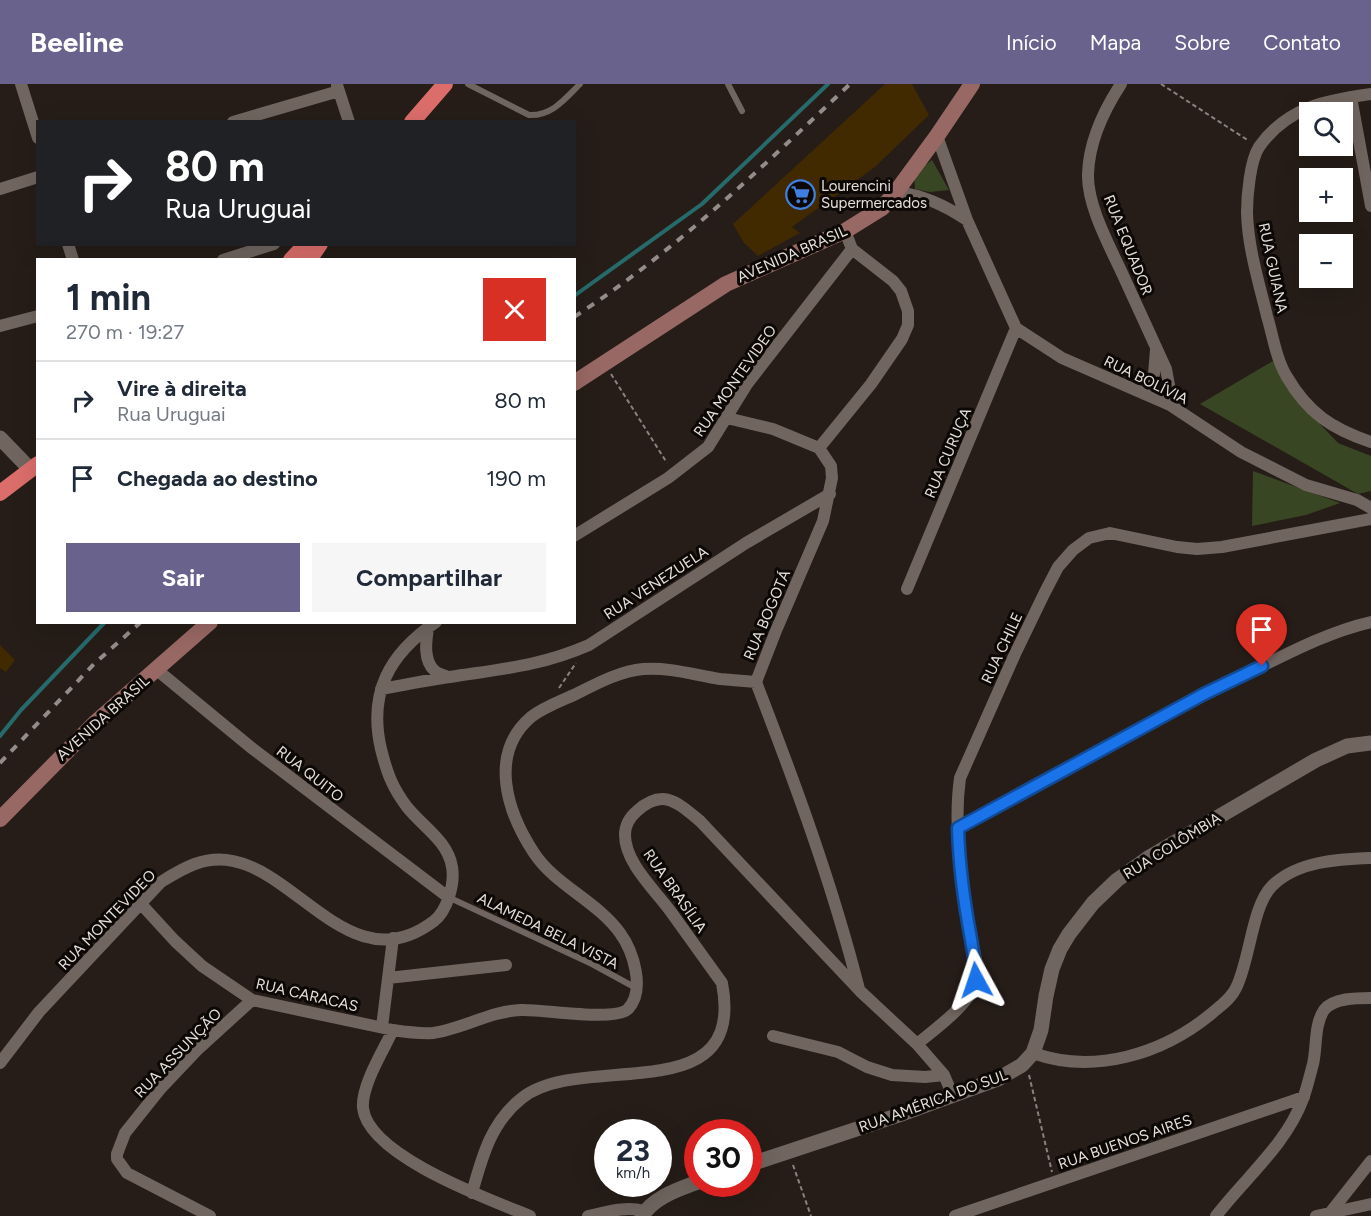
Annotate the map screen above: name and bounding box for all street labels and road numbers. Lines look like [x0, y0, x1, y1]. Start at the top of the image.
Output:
street label: RUA EQUADOR [1100, 192, 1156, 298]
street label: RUA GUIANA [1255, 221, 1291, 315]
street label: AVENIDA BRASIL [734, 222, 850, 286]
street label: RUA MONTEVIDEO [690, 322, 780, 440]
street label: RUA BOLÍVIA [1101, 352, 1191, 408]
street label: RUA CURUÇA [921, 405, 975, 501]
street label: RUA VENEZUELA [600, 543, 712, 623]
street label: RUA BOGOTÁ [740, 567, 794, 663]
street label: RUA CHILE [978, 609, 1026, 687]
street label: AVENIDA BRASIL [53, 672, 153, 764]
street label: RUA QUITO [273, 742, 347, 806]
street label: RUA COLÔMBIA [1120, 809, 1224, 883]
street label: RUA BRASÍLIA [640, 846, 710, 936]
street label: RUA MONTEVIDEO [55, 866, 159, 974]
street label: ALAMEDA BELA VISTA [475, 889, 621, 973]
street label: RUA CARACAS [254, 975, 360, 1015]
street label: RUA ASSUNÇÃO [131, 1005, 225, 1101]
street label: RUA AMÉRICA DO SUL [856, 1066, 1010, 1136]
street label: RUA BUENOS AIRES [1056, 1111, 1194, 1173]

